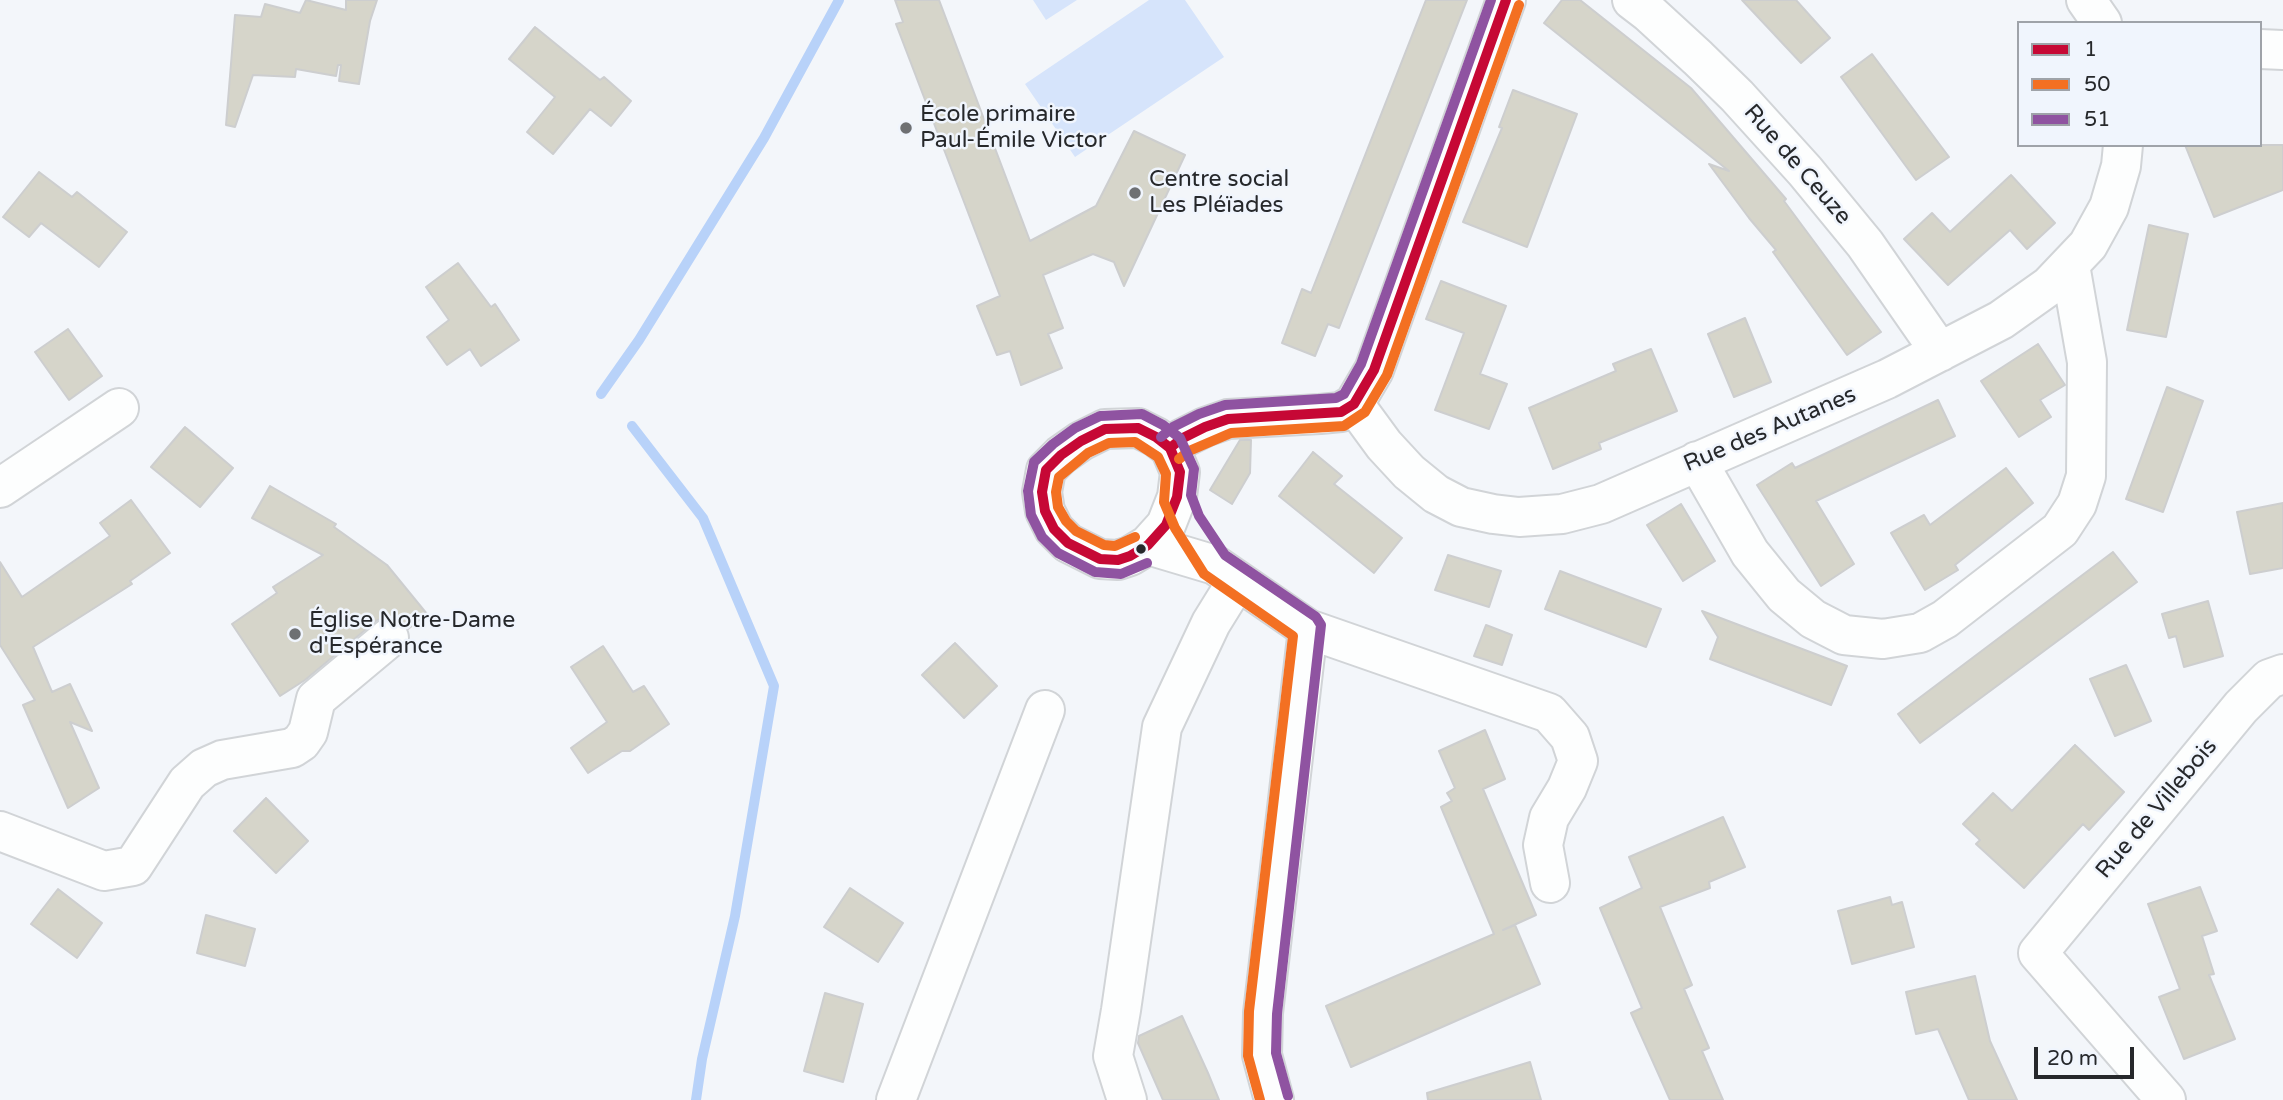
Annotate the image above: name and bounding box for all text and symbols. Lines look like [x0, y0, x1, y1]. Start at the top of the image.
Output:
legend [2017, 21, 2262, 147]
text: 1 [2084, 37, 2097, 62]
text: 50 [2084, 72, 2110, 97]
street label: Rue de Ceuze [1737, 99, 1857, 231]
place label: École primaire Paul-Émile Victor [920, 101, 1107, 155]
text: 51 [2084, 107, 2110, 132]
marker: École primaire Paul-Émile Victor [898, 120, 914, 136]
place label: Centre social Les Pléïades [1149, 166, 1289, 220]
marker: Centre social Les Pléïades [1127, 185, 1143, 201]
street label: Rue des Autanes [1680, 381, 1860, 479]
unlabelled marker [1134, 542, 1148, 556]
place label: Église Notre-Dame d'Espérance [309, 607, 515, 661]
marker: Église Notre-Dame d'Espérance [287, 626, 303, 642]
street label: Rue de Villebois [2090, 733, 2224, 885]
scale bar [2038, 1034, 2138, 1078]
text: 20 m [2047, 1046, 2098, 1071]

